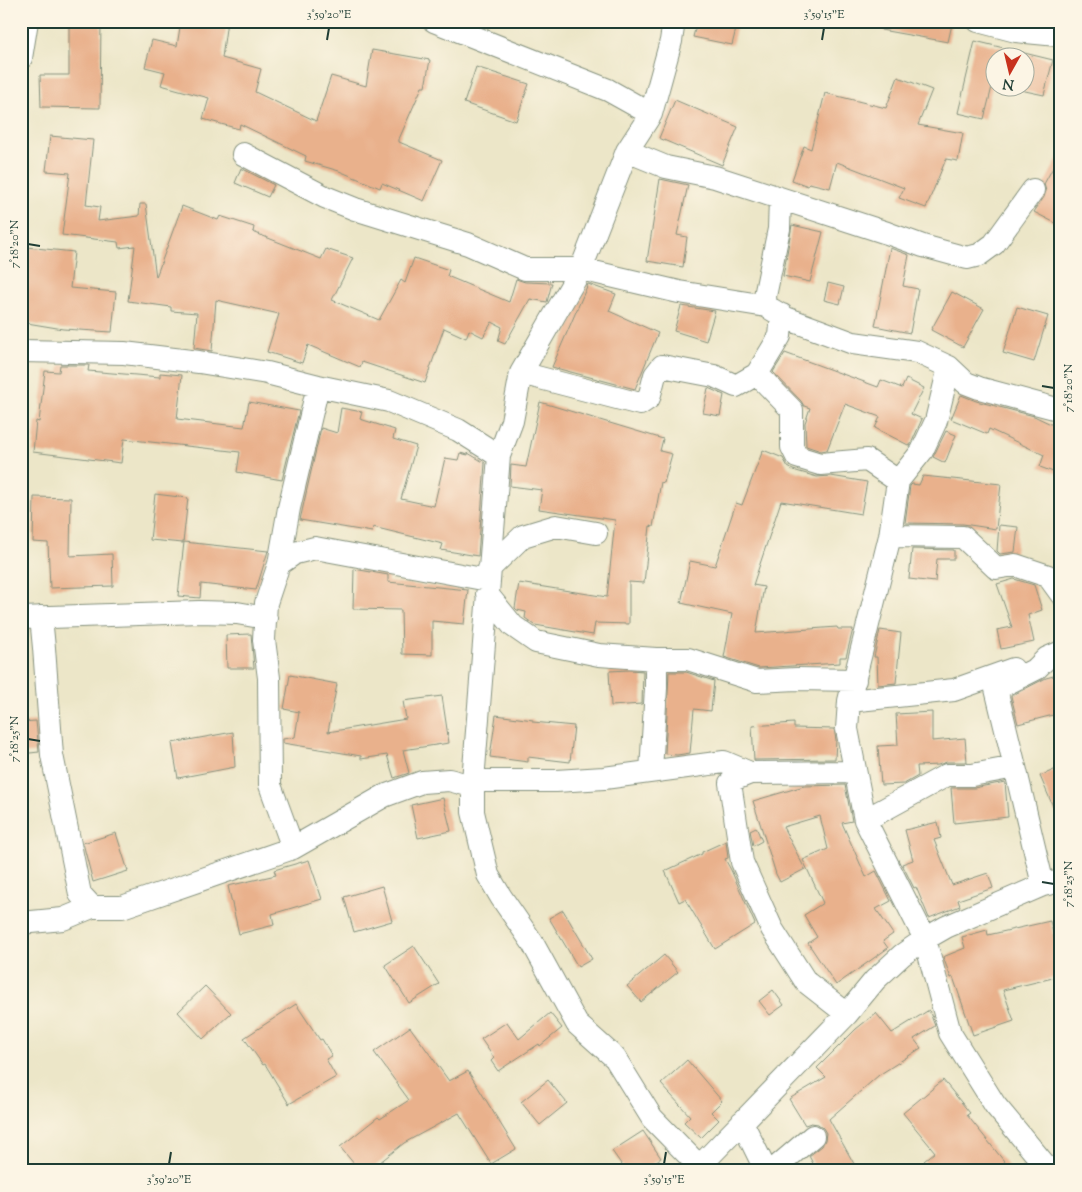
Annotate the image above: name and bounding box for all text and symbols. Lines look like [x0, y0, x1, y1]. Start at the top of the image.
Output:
text: 3°59'20"E [307, 6, 352, 24]
text: 3°59'15"E [803, 6, 845, 24]
north arrow [984, 48, 1034, 98]
text: N [1002, 72, 1015, 94]
text: 7°18'20"N [6, 219, 24, 268]
text: 7°18'20"N [1060, 363, 1078, 412]
text: 7°18'25"N [6, 715, 24, 762]
text: 7°18'25"N [1060, 860, 1078, 907]
text: 3°59'20"E [147, 1171, 192, 1189]
text: 3°59'15"E [643, 1171, 685, 1189]

